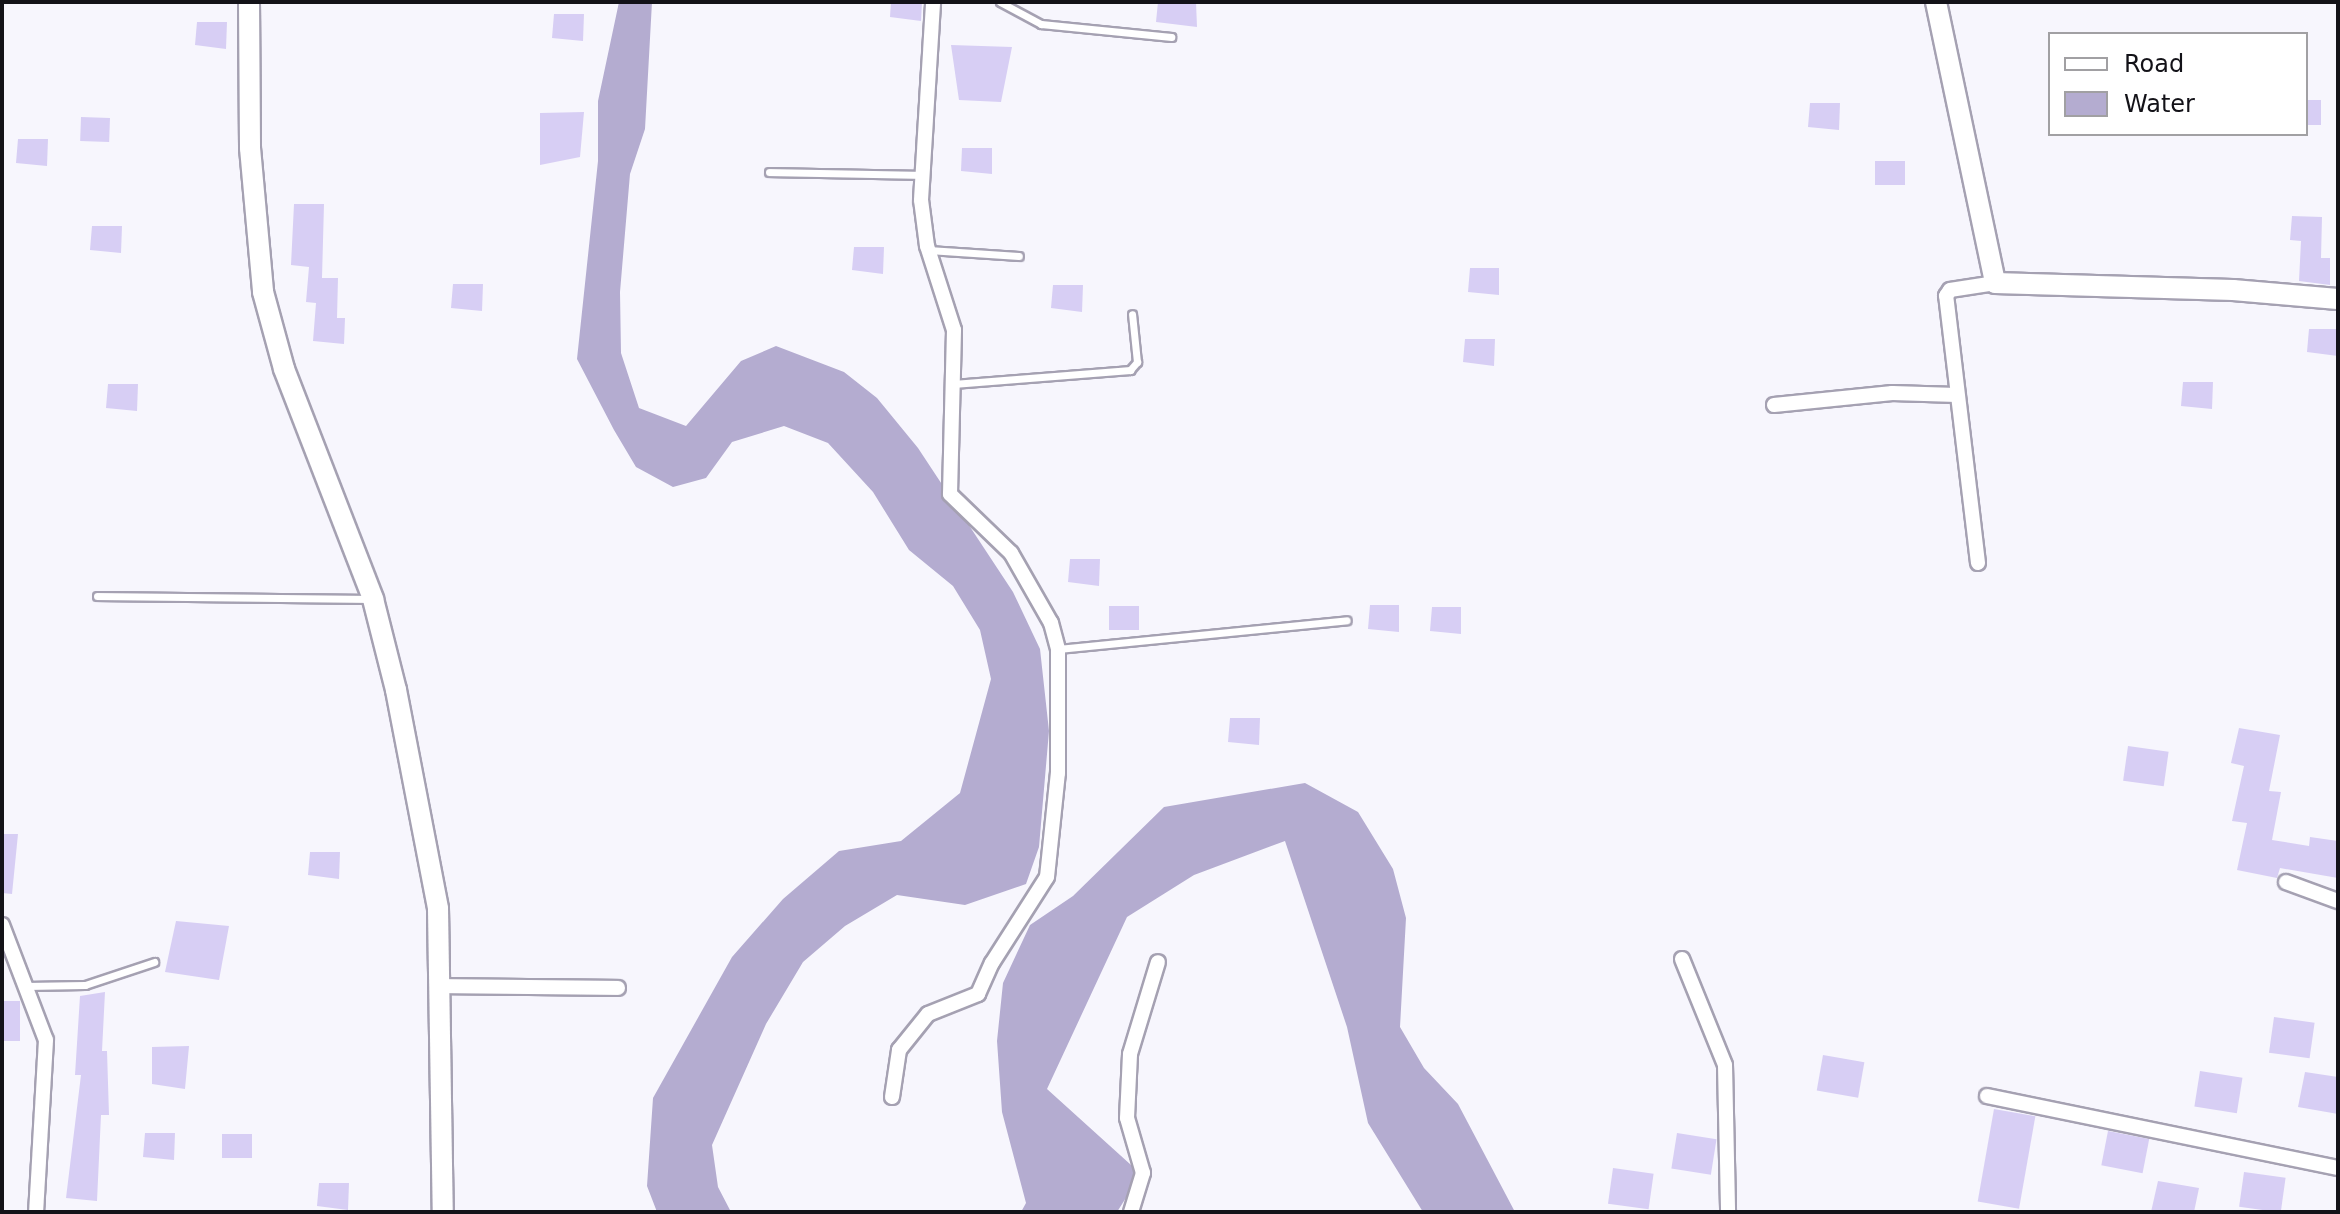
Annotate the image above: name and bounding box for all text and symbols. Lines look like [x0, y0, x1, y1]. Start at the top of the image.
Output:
legend [2048, 32, 2308, 136]
text: Road [2124, 50, 2184, 78]
text: Water [2124, 90, 2195, 118]

